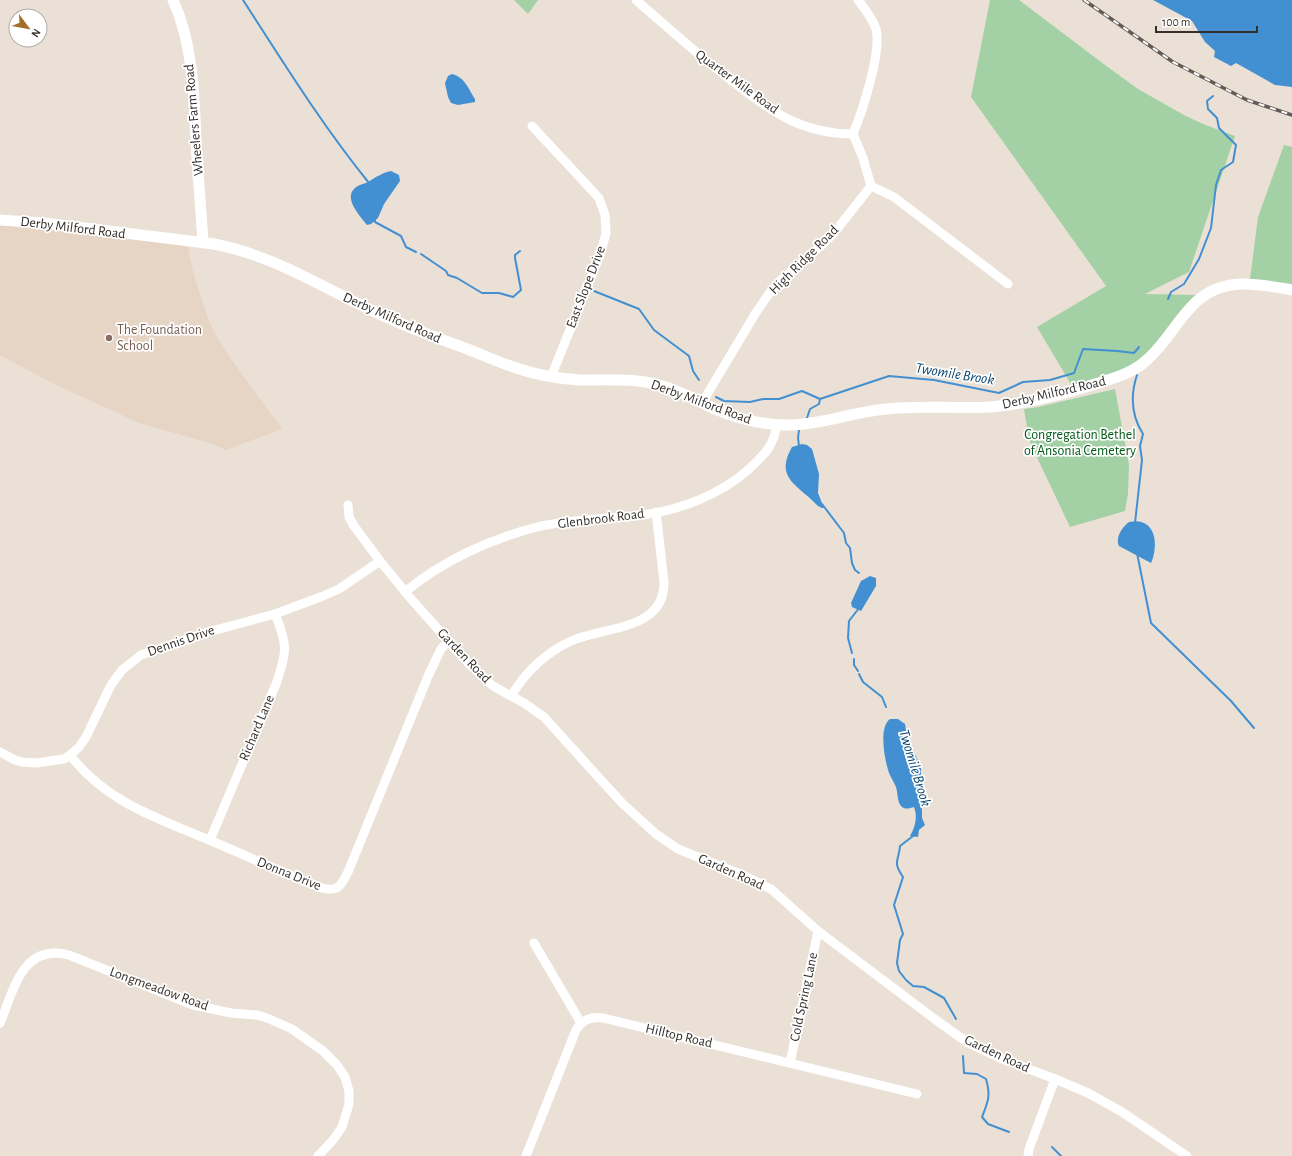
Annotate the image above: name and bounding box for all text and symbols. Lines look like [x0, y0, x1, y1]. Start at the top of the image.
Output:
north arrow [8, 8, 48, 48]
scale bar [1156, 8, 1257, 34]
text: 100 m [1162, 16, 1190, 28]
text: N [29, 27, 43, 39]
street label: Quarter Mile Road [693, 47, 781, 117]
street label: Wheelers Farm Road [182, 63, 206, 177]
street label: Derby Milford Road [20, 215, 126, 241]
street label: High Ridge Road [767, 223, 841, 297]
street label: East Slope Drive [564, 244, 608, 330]
street label: Derby Milford Road [341, 290, 443, 346]
place label: The Foundation School [117, 323, 202, 353]
marker: The Foundation School [104, 333, 114, 343]
water label: Twomile Brook [915, 360, 995, 388]
street label: Derby Milford Road [1001, 374, 1107, 412]
street label: Derby Milford Road [649, 377, 753, 427]
park label: Congregation Bethel of Ansonia Cemetery [1024, 428, 1136, 458]
street label: Glenbrook Road [557, 507, 645, 531]
street label: Dennis Drive [146, 623, 216, 659]
street label: Garden Road [435, 626, 493, 686]
street label: Richard Lane [237, 693, 277, 763]
water label: Twomile Brook [896, 728, 934, 808]
street label: Garden Road [696, 851, 766, 893]
street label: Donna Drive [255, 855, 323, 893]
street label: Cold Spring Lane [788, 951, 820, 1043]
street label: Longmeadow Road [108, 965, 210, 1013]
street label: Hilltop Road [644, 1021, 714, 1051]
street label: Garden Road [962, 1033, 1032, 1075]

